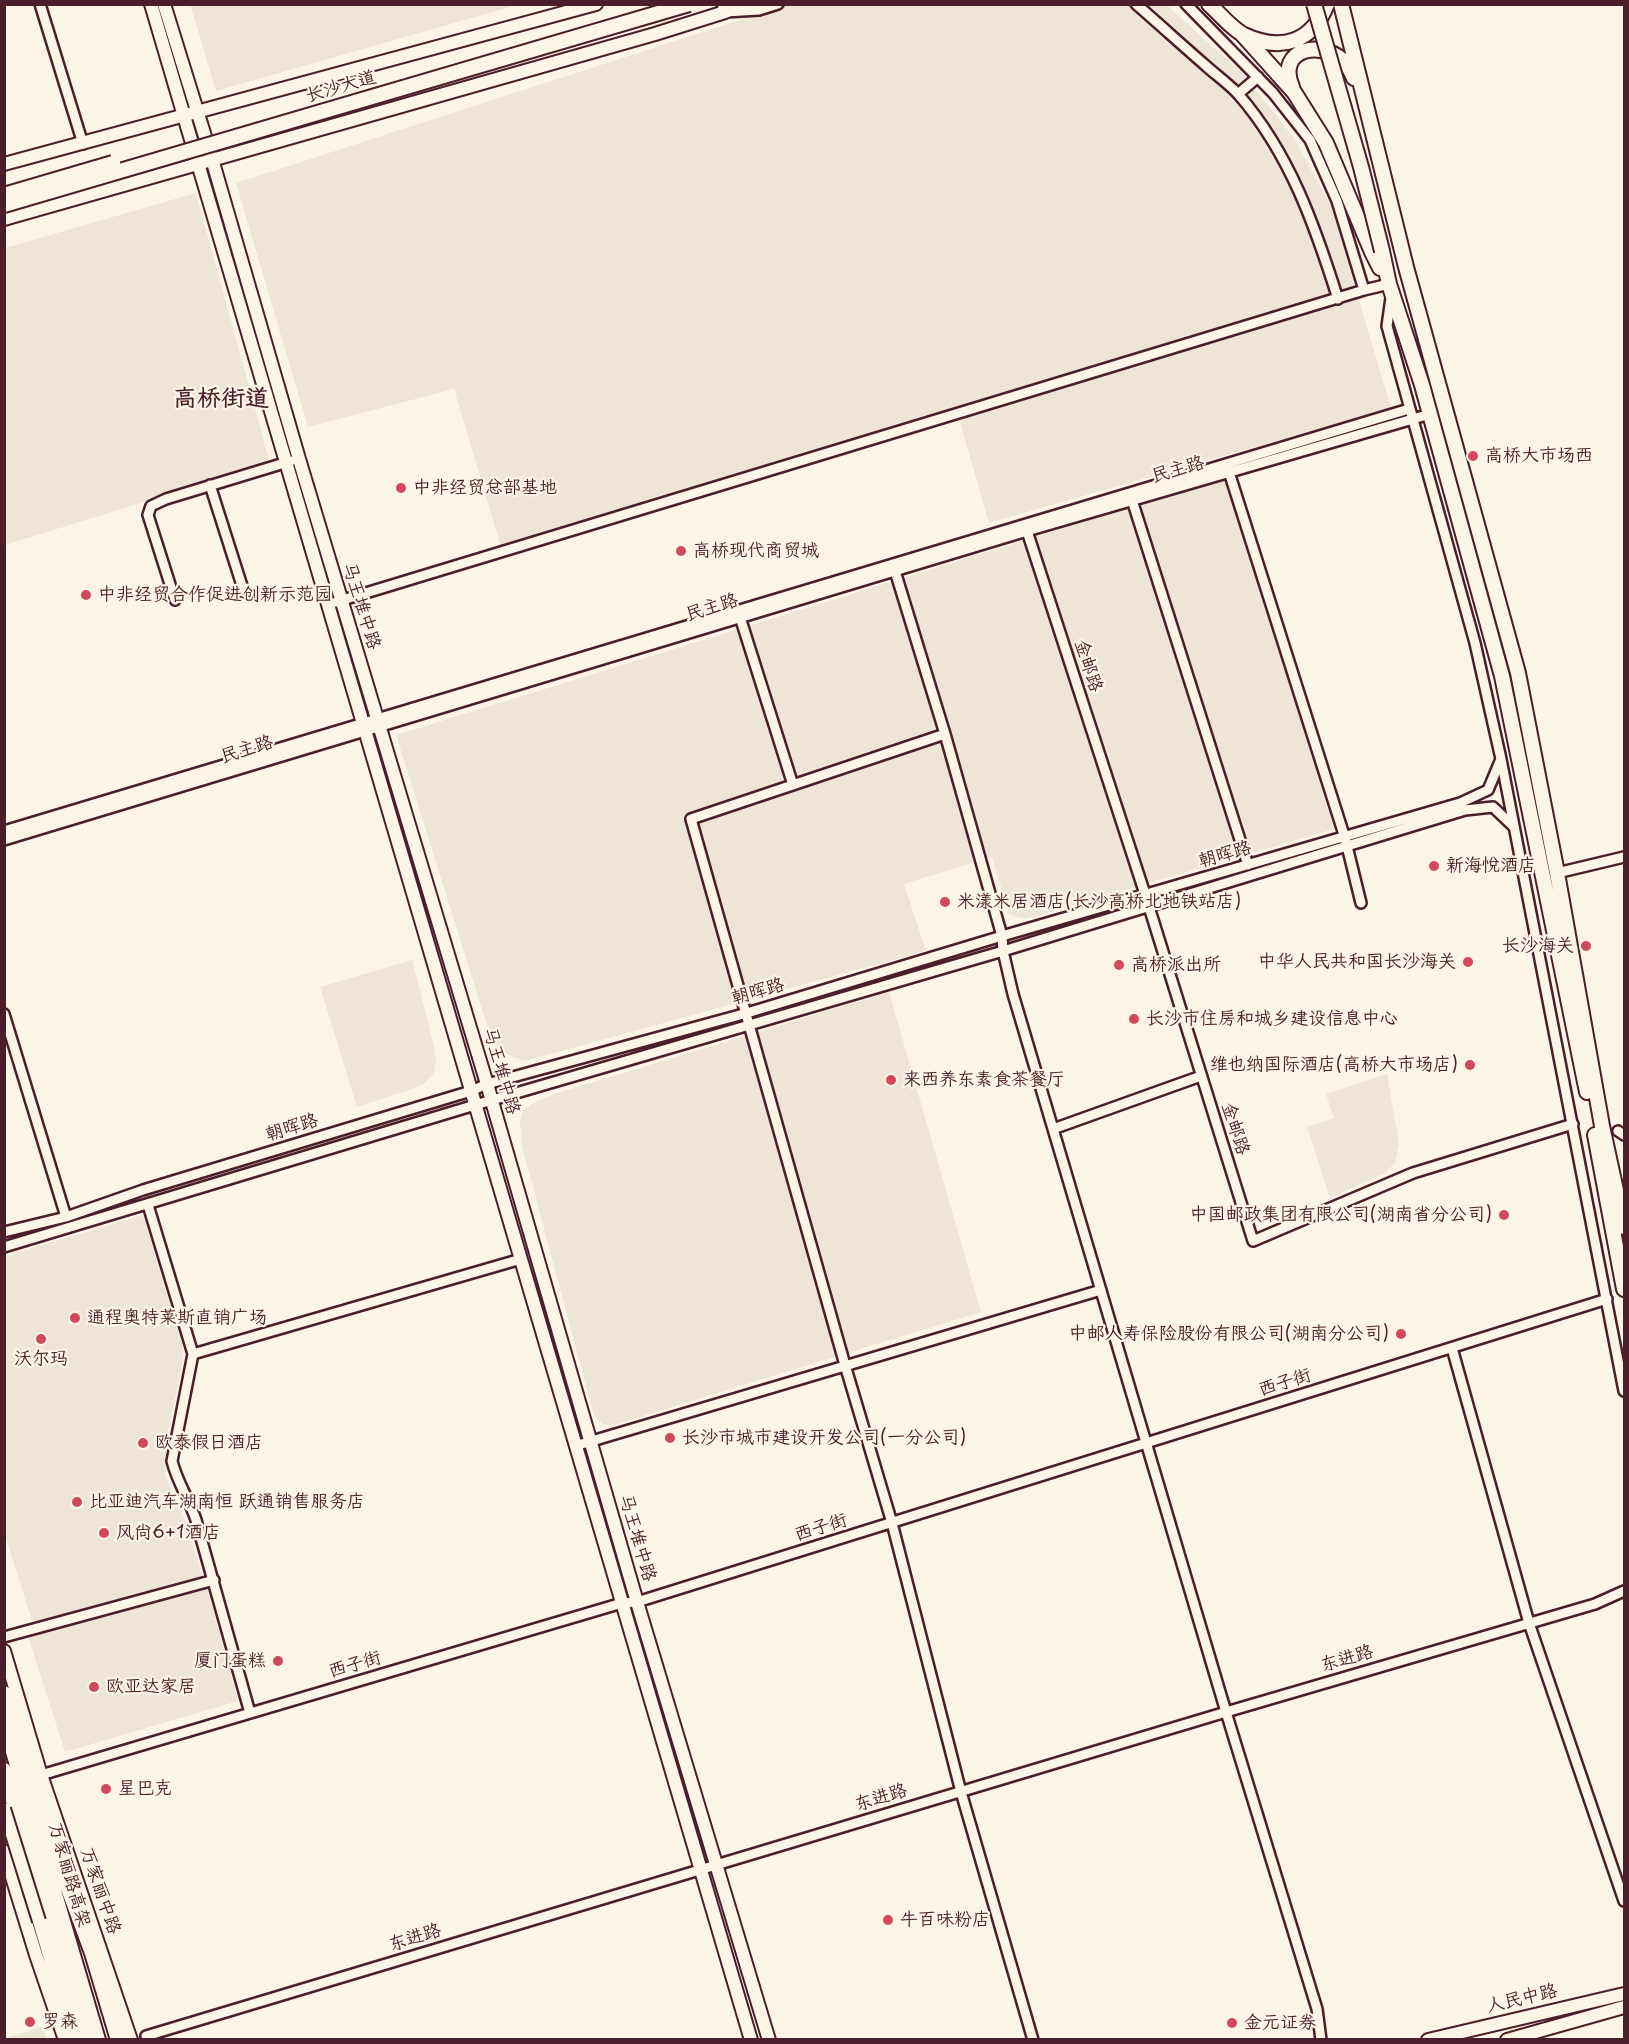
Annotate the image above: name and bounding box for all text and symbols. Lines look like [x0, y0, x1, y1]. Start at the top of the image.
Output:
street label: 长沙大道 [303, 67, 379, 107]
district label: 高桥街道 [173, 385, 269, 413]
place label: 高桥大市场西 [1485, 445, 1593, 467]
marker: 高桥大市场西 [1466, 449, 1480, 463]
street label: 民主路 [1149, 452, 1207, 488]
place label: 中非经贸总部基地 [413, 477, 557, 499]
marker: 中非经贸总部基地 [394, 481, 408, 495]
place label: 高桥现代商贸城 [693, 540, 819, 562]
marker: 高桥现代商贸城 [674, 544, 688, 558]
street label: 马王堆中路 [338, 560, 384, 652]
place label: 中非经贸合作促进创新示范园 [98, 584, 332, 606]
marker: 中非经贸合作促进创新示范园 [79, 588, 93, 602]
street label: 民主路 [683, 590, 741, 626]
street label: 金邮路 [1069, 637, 1107, 695]
street label: 民主路 [218, 732, 276, 768]
street label: 朝晖路 [1196, 837, 1254, 873]
place label: 新海悦酒店 [1446, 855, 1536, 877]
marker: 新海悦酒店 [1427, 859, 1441, 873]
place label: 米漾米居酒店(长沙高桥北地铁站店) [957, 891, 1241, 913]
marker: 米漾米居酒店(长沙高桥北地铁站店) [938, 895, 952, 909]
place label: 长沙海关 [1502, 935, 1574, 957]
marker: 长沙海关 [1579, 939, 1593, 953]
place label: 中华人民共和国长沙海关 [1258, 951, 1456, 973]
place label: 高桥派出所 [1131, 954, 1221, 976]
marker: 中华人民共和国长沙海关 [1461, 955, 1475, 969]
marker: 高桥派出所 [1112, 958, 1126, 972]
street label: 朝晖路 [729, 974, 787, 1010]
place label: 长沙市住房和城乡建设信息中心 [1146, 1008, 1398, 1030]
marker: 长沙市住房和城乡建设信息中心 [1127, 1012, 1141, 1026]
street label: 马王堆中路 [478, 1025, 524, 1117]
place label: 维也纳国际酒店(高桥大市场店) [1210, 1054, 1458, 1076]
marker: 维也纳国际酒店(高桥大市场店) [1463, 1058, 1477, 1072]
place label: 来西养东素食茶餐厅 [903, 1069, 1065, 1091]
marker: 来西养东素食茶餐厅 [884, 1073, 898, 1087]
street label: 金邮路 [1216, 1100, 1254, 1158]
street label: 朝晖路 [263, 1110, 321, 1146]
place label: 中国邮政集团有限公司(湖南省分公司) [1190, 1204, 1492, 1226]
marker: 中国邮政集团有限公司(湖南省分公司) [1497, 1208, 1511, 1222]
place label: 通程奥特莱斯直销广场 [87, 1307, 267, 1329]
marker: 通程奥特莱斯直销广场 [68, 1311, 82, 1325]
place label: 中邮人寿保险股份有限公司(湖南分公司) [1069, 1323, 1389, 1345]
marker: 中邮人寿保险股份有限公司(湖南分公司) [1394, 1327, 1408, 1341]
marker: 沃尔玛 [34, 1332, 48, 1346]
place label: 沃尔玛 [14, 1348, 68, 1370]
street label: 西子街 [1256, 1365, 1314, 1401]
place label: 长沙市城市建设开发公司(一分公司) [682, 1427, 966, 1449]
marker: 长沙市城市建设开发公司(一分公司) [663, 1431, 677, 1445]
place label: 欧泰假日酒店 [155, 1432, 263, 1454]
marker: 欧泰假日酒店 [136, 1436, 150, 1450]
place label: 比亚迪汽车湖南恒 跃通销售服务店 [89, 1491, 365, 1513]
street label: 马王堆中路 [614, 1492, 660, 1584]
marker: 比亚迪汽车湖南恒 跃通销售服务店 [70, 1495, 84, 1509]
street label: 西子街 [792, 1510, 850, 1546]
place label: 风尚6+1酒店 [116, 1522, 220, 1544]
marker: 风尚6+1酒店 [97, 1526, 111, 1540]
street label: 东进路 [1318, 1641, 1376, 1677]
street label: 西子街 [326, 1647, 384, 1683]
place label: 厦门蛋糕 [194, 1650, 266, 1672]
marker: 厦门蛋糕 [271, 1654, 285, 1668]
place label: 欧亚达家居 [106, 1676, 196, 1698]
marker: 欧亚达家居 [87, 1680, 101, 1694]
place label: 星巴克 [118, 1778, 172, 1800]
street label: 东进路 [852, 1780, 910, 1816]
marker: 星巴克 [99, 1782, 113, 1796]
street label: 万家丽路高架 [44, 1820, 94, 1930]
street label: 万家丽中路 [75, 1845, 125, 1937]
place label: 牛百味粉店 [900, 1909, 990, 1931]
marker: 牛百味粉店 [881, 1913, 895, 1927]
street label: 东进路 [386, 1920, 444, 1956]
street label: 人民中路 [1484, 1980, 1560, 2018]
place label: 罗森 [42, 2011, 78, 2033]
place label: 金元证券 [1244, 2012, 1316, 2034]
marker: 罗森 [23, 2015, 37, 2029]
marker: 金元证券 [1225, 2016, 1239, 2030]

